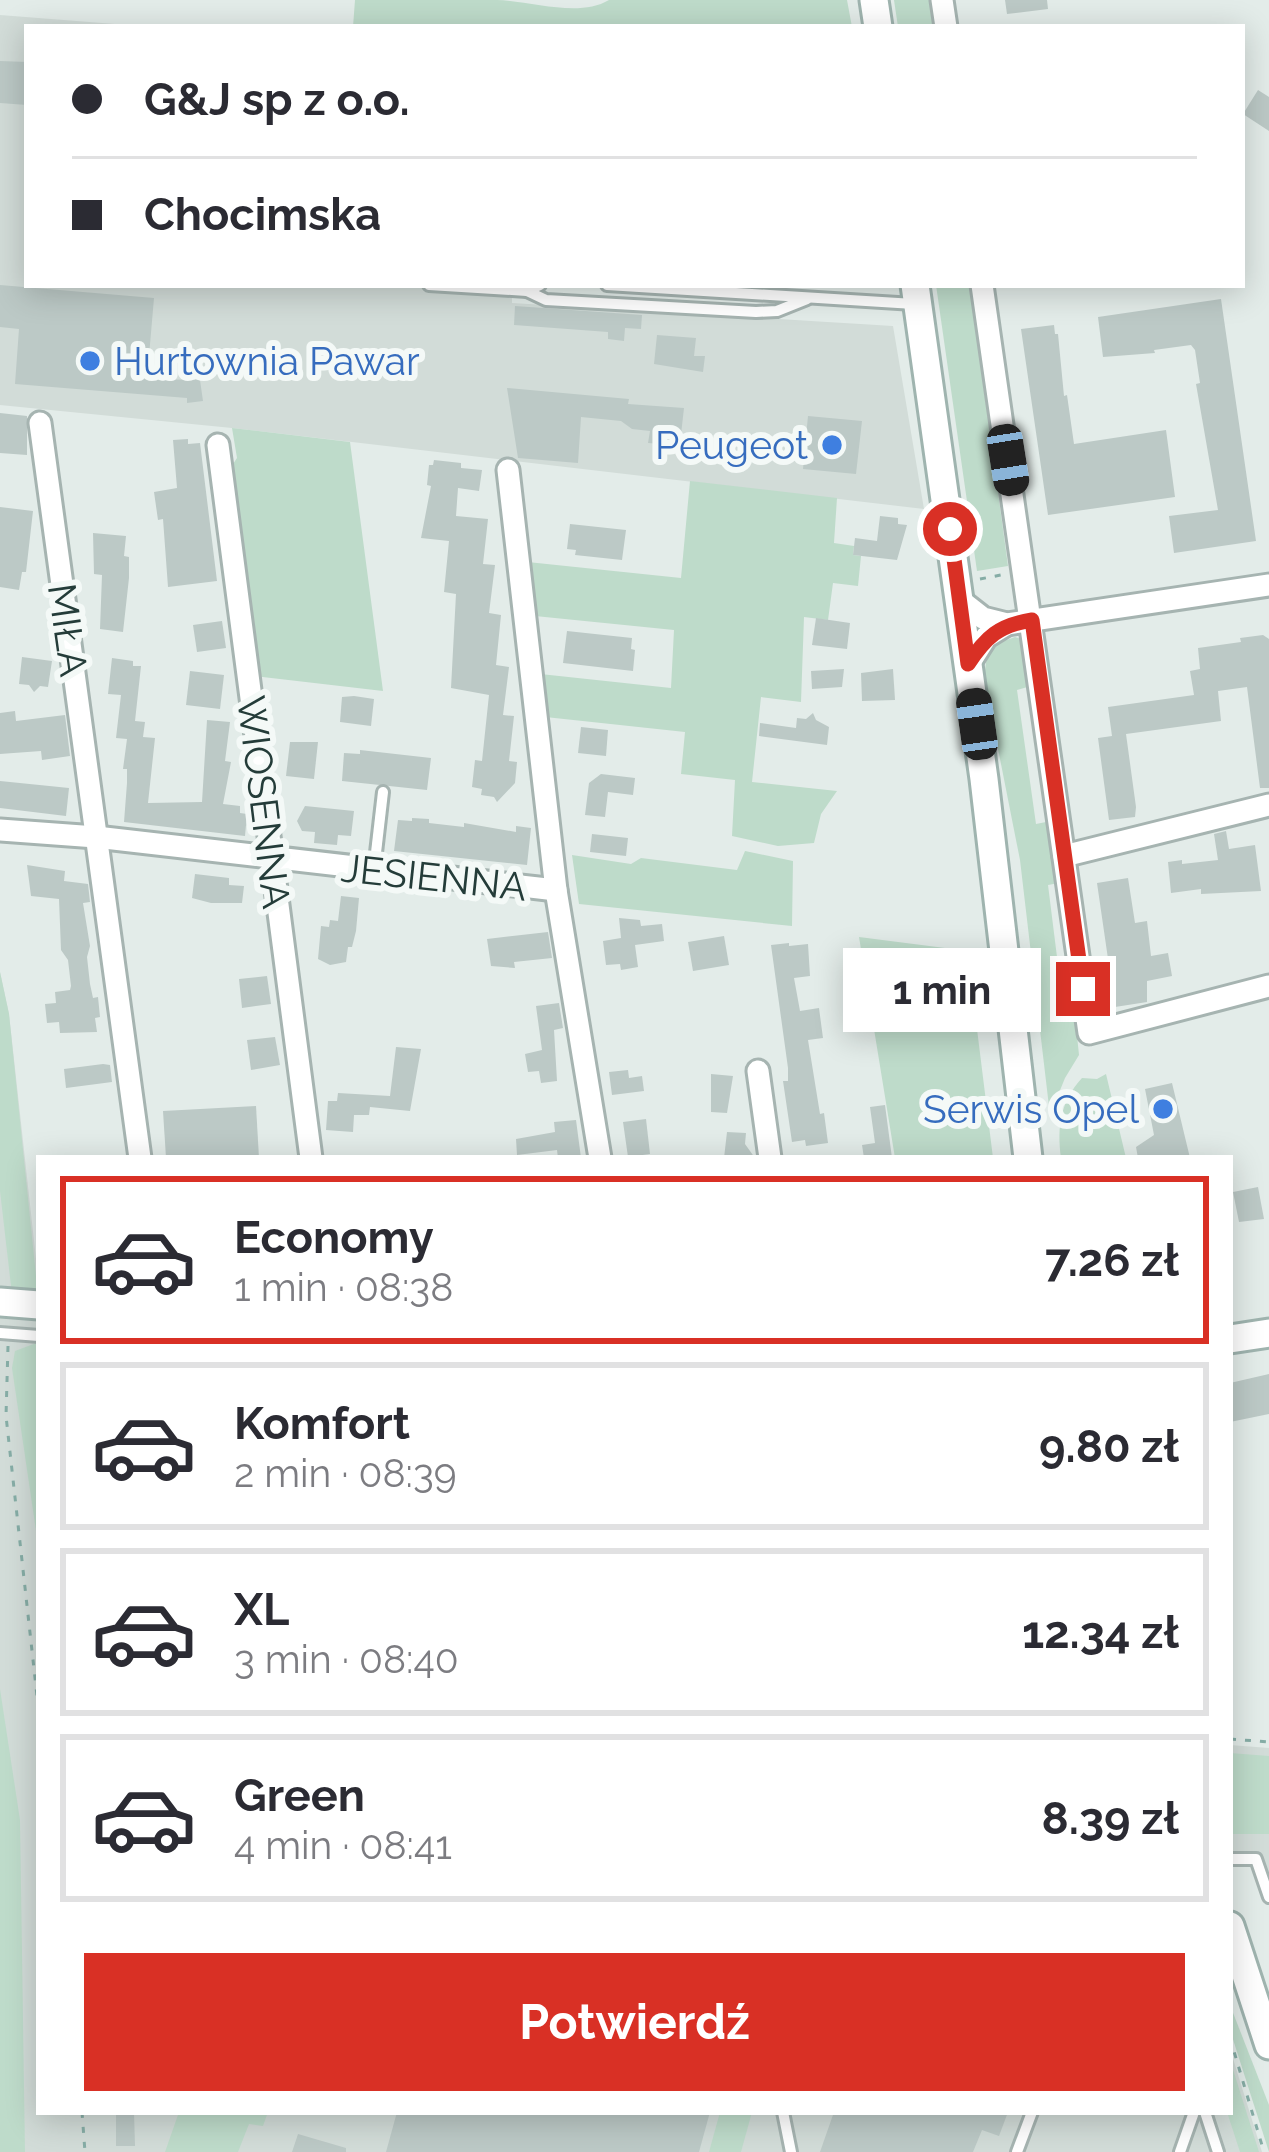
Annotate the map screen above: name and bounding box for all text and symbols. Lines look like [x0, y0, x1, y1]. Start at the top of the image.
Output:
text: G&J sp z o.o. [144, 73, 410, 126]
text: Chocimska [144, 188, 381, 241]
place label: Hurtownia Pawar [114, 338, 420, 384]
marker: Hurtownia Pawar [77, 348, 103, 374]
place label: Peugeot [655, 422, 808, 468]
car [985, 422, 1031, 498]
marker: Peugeot [819, 432, 845, 458]
route start [923, 502, 977, 556]
street label: MIŁA [39, 581, 97, 679]
car [954, 686, 1000, 762]
street label: WIOSENNA [228, 693, 300, 911]
street label: JESIENNA [339, 844, 529, 910]
callout: 1 min [843, 947, 1041, 1031]
route end [1056, 962, 1110, 1016]
text: 1 min [893, 967, 991, 1013]
place label: Serwis Opel [923, 1086, 1139, 1132]
marker: Serwis Opel [1150, 1096, 1176, 1122]
icon: car [90, 1206, 198, 1314]
text: Economy [234, 1211, 434, 1264]
text: 7.26 zł [1045, 1234, 1179, 1287]
text: 1 min · 08:38 [234, 1264, 453, 1310]
icon: car [90, 1392, 198, 1500]
text: Komfort [234, 1397, 410, 1450]
text: 9.80 zł [1039, 1420, 1179, 1473]
text: 2 min · 08:39 [234, 1450, 457, 1496]
icon: car [90, 1578, 198, 1686]
text: XL [234, 1583, 289, 1636]
text: 12.34 zł [1022, 1606, 1179, 1659]
text: 3 min · 08:40 [234, 1636, 459, 1682]
icon: car [90, 1764, 198, 1872]
text: Green [234, 1769, 365, 1822]
text: 8.39 zł [1042, 1792, 1179, 1845]
text: 4 min · 08:41 [234, 1822, 452, 1868]
button: Potwierdź [84, 1953, 1185, 2091]

